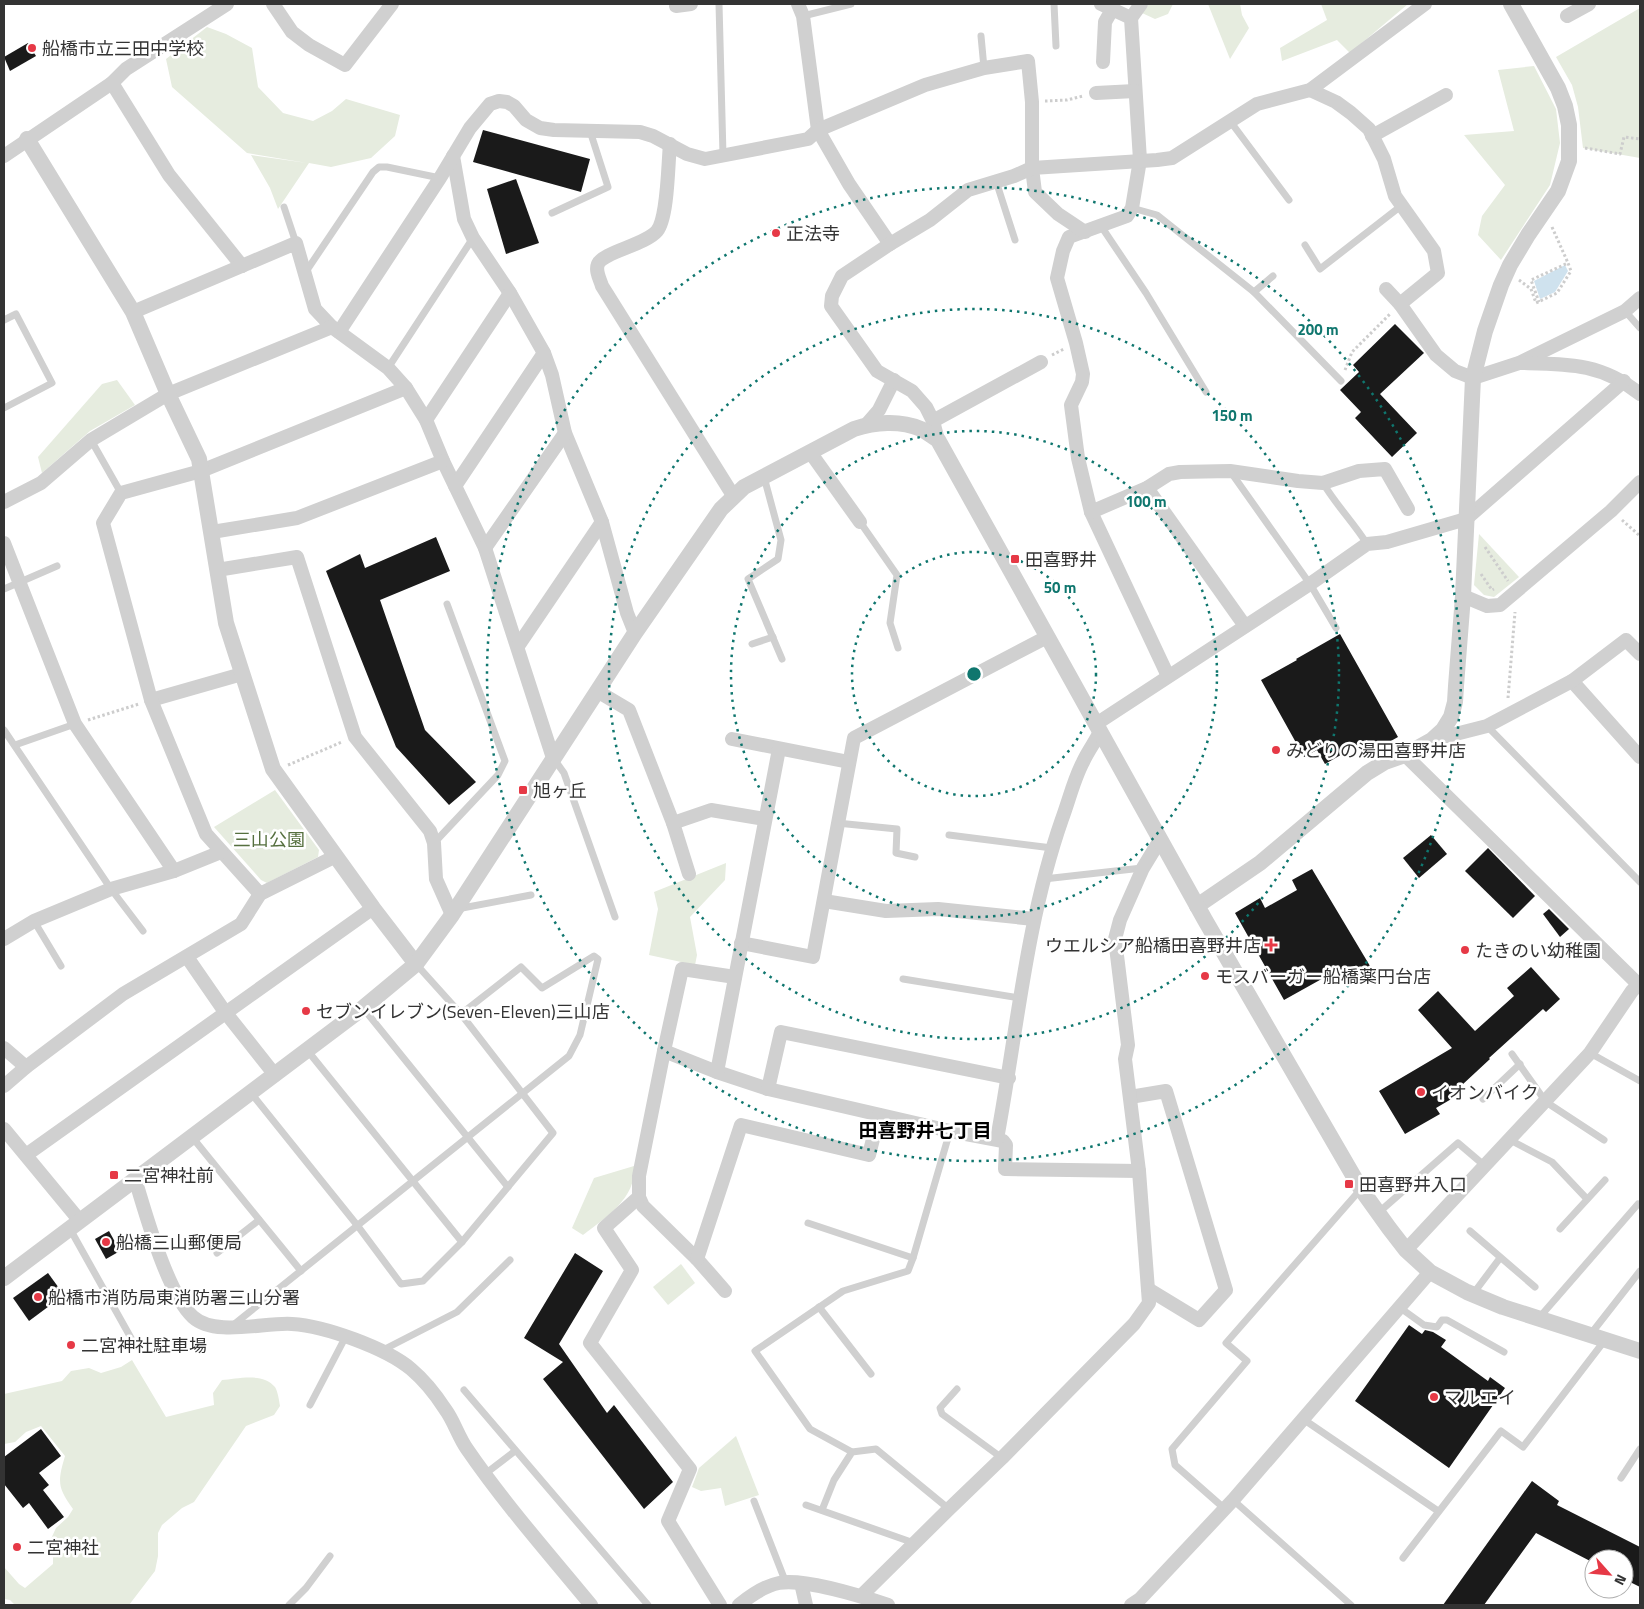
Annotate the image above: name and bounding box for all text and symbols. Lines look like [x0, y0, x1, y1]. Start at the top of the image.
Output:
place label: 船橋市立三田中学校 [42, 35, 204, 62]
marker: 船橋市立三田中学校 [26, 42, 38, 54]
place label: 正法寺 [786, 220, 840, 247]
marker: 正法寺 [770, 227, 782, 239]
text: 200 m [1297, 318, 1339, 341]
text: 150 m [1211, 404, 1253, 427]
text: 100 m [1125, 490, 1167, 513]
place label: 田喜野井 [1025, 546, 1097, 573]
marker: 田喜野井 [1009, 553, 1021, 565]
text: 50 m [1044, 576, 1076, 599]
centre of rings [965, 665, 983, 683]
place label: みどりの湯田喜野井店 [1286, 737, 1466, 764]
marker: みどりの湯田喜野井店 [1270, 744, 1282, 756]
place label: 旭ヶ丘 [533, 777, 587, 804]
marker: 旭ヶ丘 [517, 784, 529, 796]
park label: 三山公園 [233, 826, 305, 853]
place label: ウエルシア船橋田喜野井店 [1045, 932, 1261, 959]
place label: たきのい幼稚園 [1475, 937, 1601, 964]
marker: ウエルシア船橋田喜野井店 [1265, 939, 1277, 951]
marker: たきのい幼稚園 [1459, 944, 1471, 956]
place label: モスバーガー船橋薬円台店 [1215, 963, 1431, 990]
marker: モスバーガー船橋薬円台店 [1199, 970, 1211, 982]
place label: セブンイレブン(Seven-Eleven)三山店 [316, 998, 610, 1025]
marker: セブンイレブン(Seven-Eleven)三山店 [300, 1005, 312, 1017]
place label: イオンバイク [1431, 1079, 1539, 1106]
marker: イオンバイク [1415, 1086, 1427, 1098]
district label: 田喜野井七丁目 [858, 1115, 992, 1144]
place label: 二宮神社前 [124, 1162, 214, 1189]
marker: 二宮神社前 [108, 1169, 120, 1181]
place label: 田喜野井入口 [1359, 1171, 1467, 1198]
marker: 田喜野井入口 [1343, 1178, 1355, 1190]
place label: 船橋三山郵便局 [116, 1229, 242, 1256]
marker: 船橋三山郵便局 [100, 1236, 112, 1248]
place label: 船橋市消防局東消防署三山分署 [48, 1284, 300, 1311]
marker: 船橋市消防局東消防署三山分署 [32, 1291, 44, 1303]
place label: 二宮神社駐車場 [81, 1332, 207, 1359]
marker: 二宮神社駐車場 [65, 1339, 77, 1351]
place label: マルエイ [1444, 1384, 1516, 1411]
marker: マルエイ [1428, 1391, 1440, 1403]
place label: 二宮神社 [27, 1534, 99, 1561]
marker: 二宮神社 [11, 1541, 23, 1553]
north arrow [1584, 1549, 1634, 1599]
text: N [1609, 1571, 1633, 1589]

